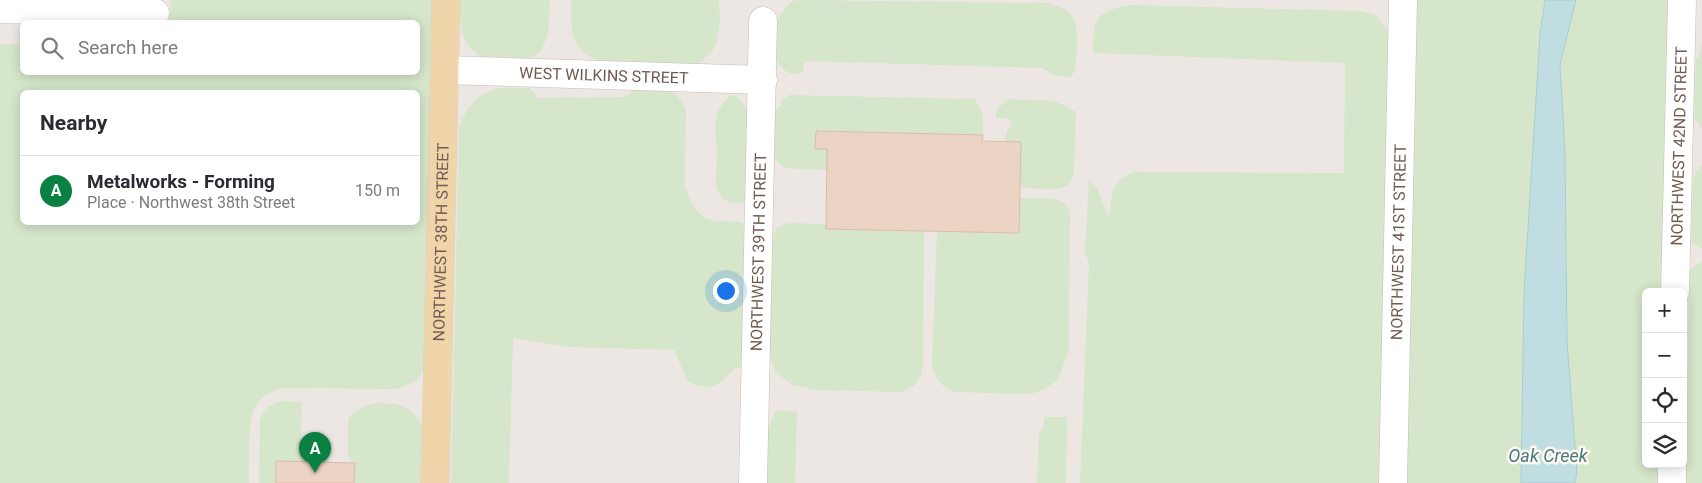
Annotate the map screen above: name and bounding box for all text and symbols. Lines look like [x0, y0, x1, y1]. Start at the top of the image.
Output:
search box [20, 20, 420, 75]
icon: search [38, 34, 66, 62]
text: Search here [78, 36, 178, 59]
street label: NORTHWEST 42ND STREET [1667, 46, 1690, 246]
street label: WEST WILKINS STREET [519, 63, 689, 87]
text: Nearby [40, 111, 107, 135]
street label: NORTHWEST 38TH STREET [429, 142, 452, 341]
street label: NORTHWEST 41ST STREET [1386, 143, 1410, 340]
street label: NORTHWEST 39TH STREET [746, 152, 770, 351]
text: Metalworks - Forming [87, 170, 275, 193]
text: A [51, 181, 61, 200]
text: 150 m [355, 181, 400, 200]
text: Place · Northwest 38th Street [87, 193, 295, 212]
your location [713, 278, 739, 304]
map controls [1642, 288, 1687, 468]
button: + [1642, 288, 1687, 333]
button: − [1642, 333, 1687, 378]
button: locate [1642, 378, 1687, 423]
button: layers [1642, 423, 1687, 468]
pin: A [299, 432, 331, 473]
water label: Oak Creek [1508, 445, 1589, 466]

